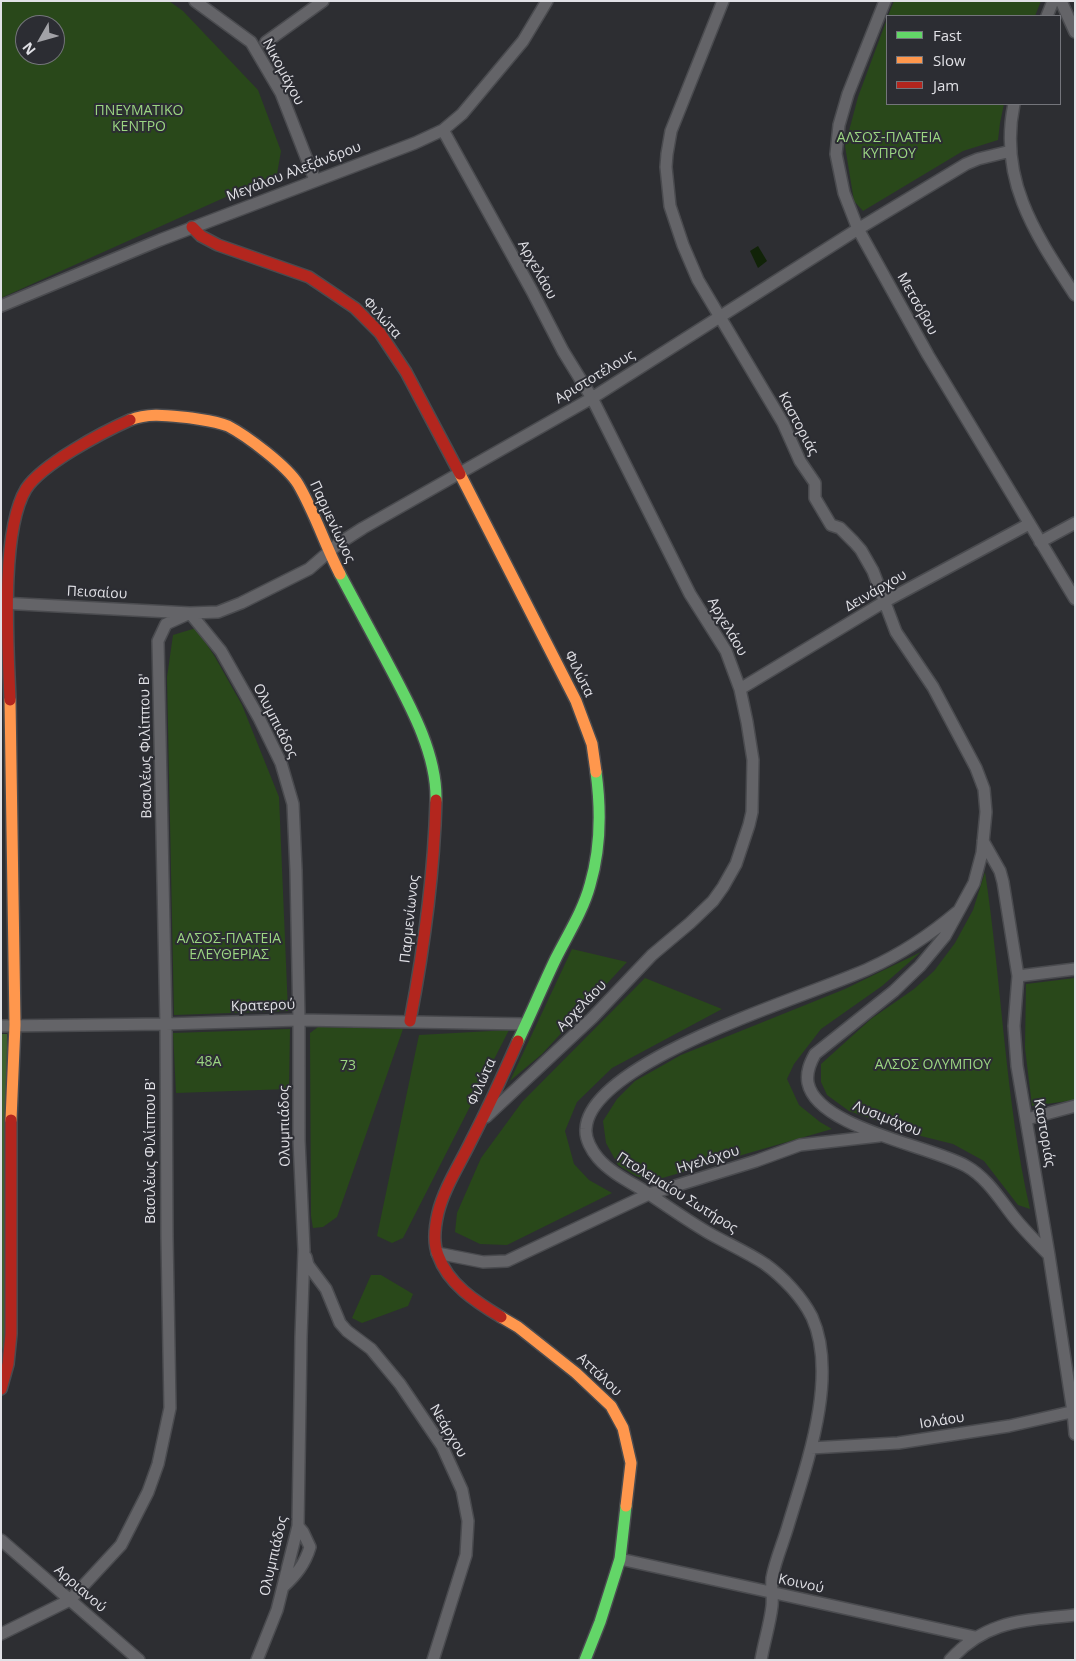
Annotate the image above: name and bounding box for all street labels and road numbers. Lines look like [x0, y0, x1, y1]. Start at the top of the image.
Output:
street label: Νικομάχου [258, 36, 308, 108]
street label: Μεγάλου Αλεξάνδρου [224, 139, 364, 205]
street label: Αρχελάου [514, 238, 560, 302]
street label: Μετσόβου [893, 270, 941, 338]
street label: Φιλώτα [359, 294, 405, 342]
street label: Αριστοτέλους [552, 347, 638, 407]
street label: Καστοριάς [774, 390, 822, 458]
street label: Παρμενίωνος [306, 478, 358, 566]
street label: Δεινάρχου [842, 567, 910, 615]
street label: Πεισαίου [66, 583, 128, 603]
street label: Αρχελάου [704, 595, 750, 659]
street label: Φιλώτα [561, 648, 597, 700]
street label: Βασιλέως Φιλίππου Β' [136, 673, 156, 819]
street label: Ολυμπιάδος [249, 681, 301, 761]
street label: Παρμενίωνος [397, 874, 423, 964]
street label: Αρχελάου [554, 977, 610, 1035]
street label: Κρατερού [231, 996, 295, 1016]
street label: Φιλώτα [464, 1056, 500, 1108]
street label: Βασιλέως Φιλίππου Β' [143, 1078, 159, 1224]
street label: Ολυμπιάδος [276, 1085, 294, 1167]
street label: Καστοριάς [1030, 1097, 1058, 1169]
street label: Λυσιμάχου [850, 1098, 924, 1140]
street label: Ηγελόχου [675, 1143, 741, 1177]
street label: Πτολεμαίου Σωτήρος [613, 1149, 741, 1237]
street label: Αττάλου [573, 1350, 625, 1400]
street label: Νεάρχου [426, 1401, 470, 1461]
street label: Ιολάου [918, 1409, 966, 1433]
street label: Ολυμπιάδος [257, 1514, 291, 1598]
street label: Αρριανού [51, 1562, 109, 1616]
street label: Κοινού [777, 1571, 825, 1597]

